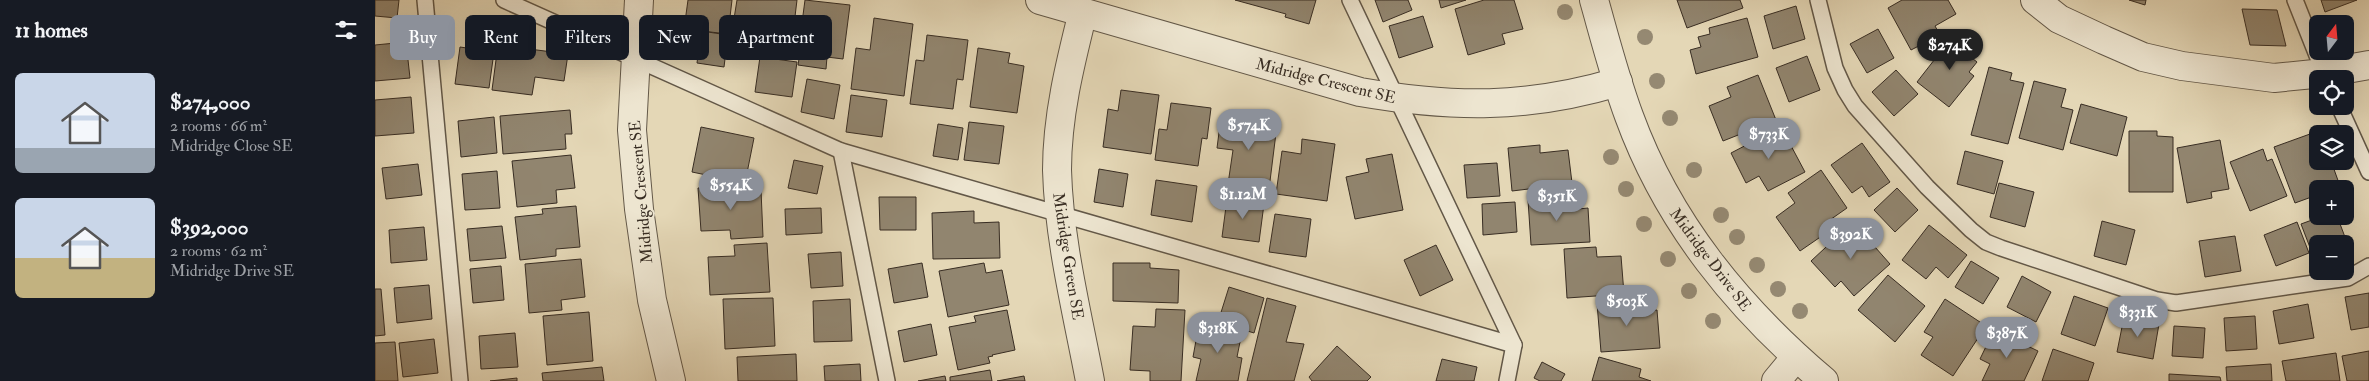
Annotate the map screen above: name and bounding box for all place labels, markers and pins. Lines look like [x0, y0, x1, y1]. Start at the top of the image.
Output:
pin: $274K [1915, 28, 1985, 71]
pin: $574K [1214, 108, 1284, 151]
pin: $733K [1734, 118, 1804, 160]
pin: $554K [696, 168, 766, 211]
pin: $1.12M [1202, 178, 1284, 220]
pin: $351K [1522, 180, 1592, 222]
pin: $392K [1816, 218, 1886, 260]
pin: $503K [1592, 284, 1662, 327]
pin: $331K [2103, 296, 2173, 338]
pin: $318K [1183, 312, 1253, 354]
pin: $387K [1972, 316, 2042, 359]

